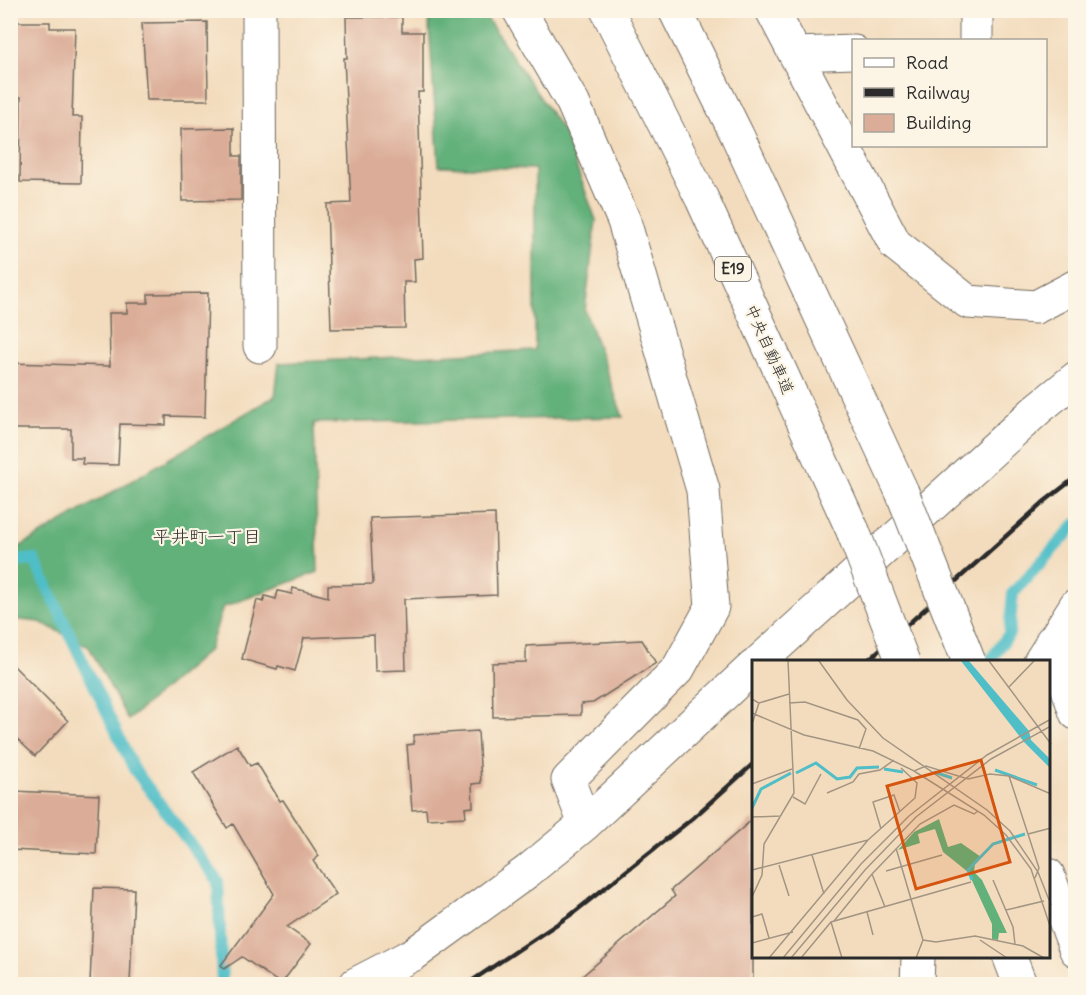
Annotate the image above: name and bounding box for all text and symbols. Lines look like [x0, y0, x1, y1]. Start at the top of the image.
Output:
legend [852, 39, 1047, 147]
text: Road [906, 51, 949, 74]
text: Railway [906, 81, 970, 104]
text: Building [906, 111, 971, 134]
road number: E19 [715, 257, 751, 281]
street label: 中央自動車道 [741, 301, 799, 397]
district label: 平井町一丁目 [153, 525, 261, 548]
inset map [752, 660, 1050, 959]

